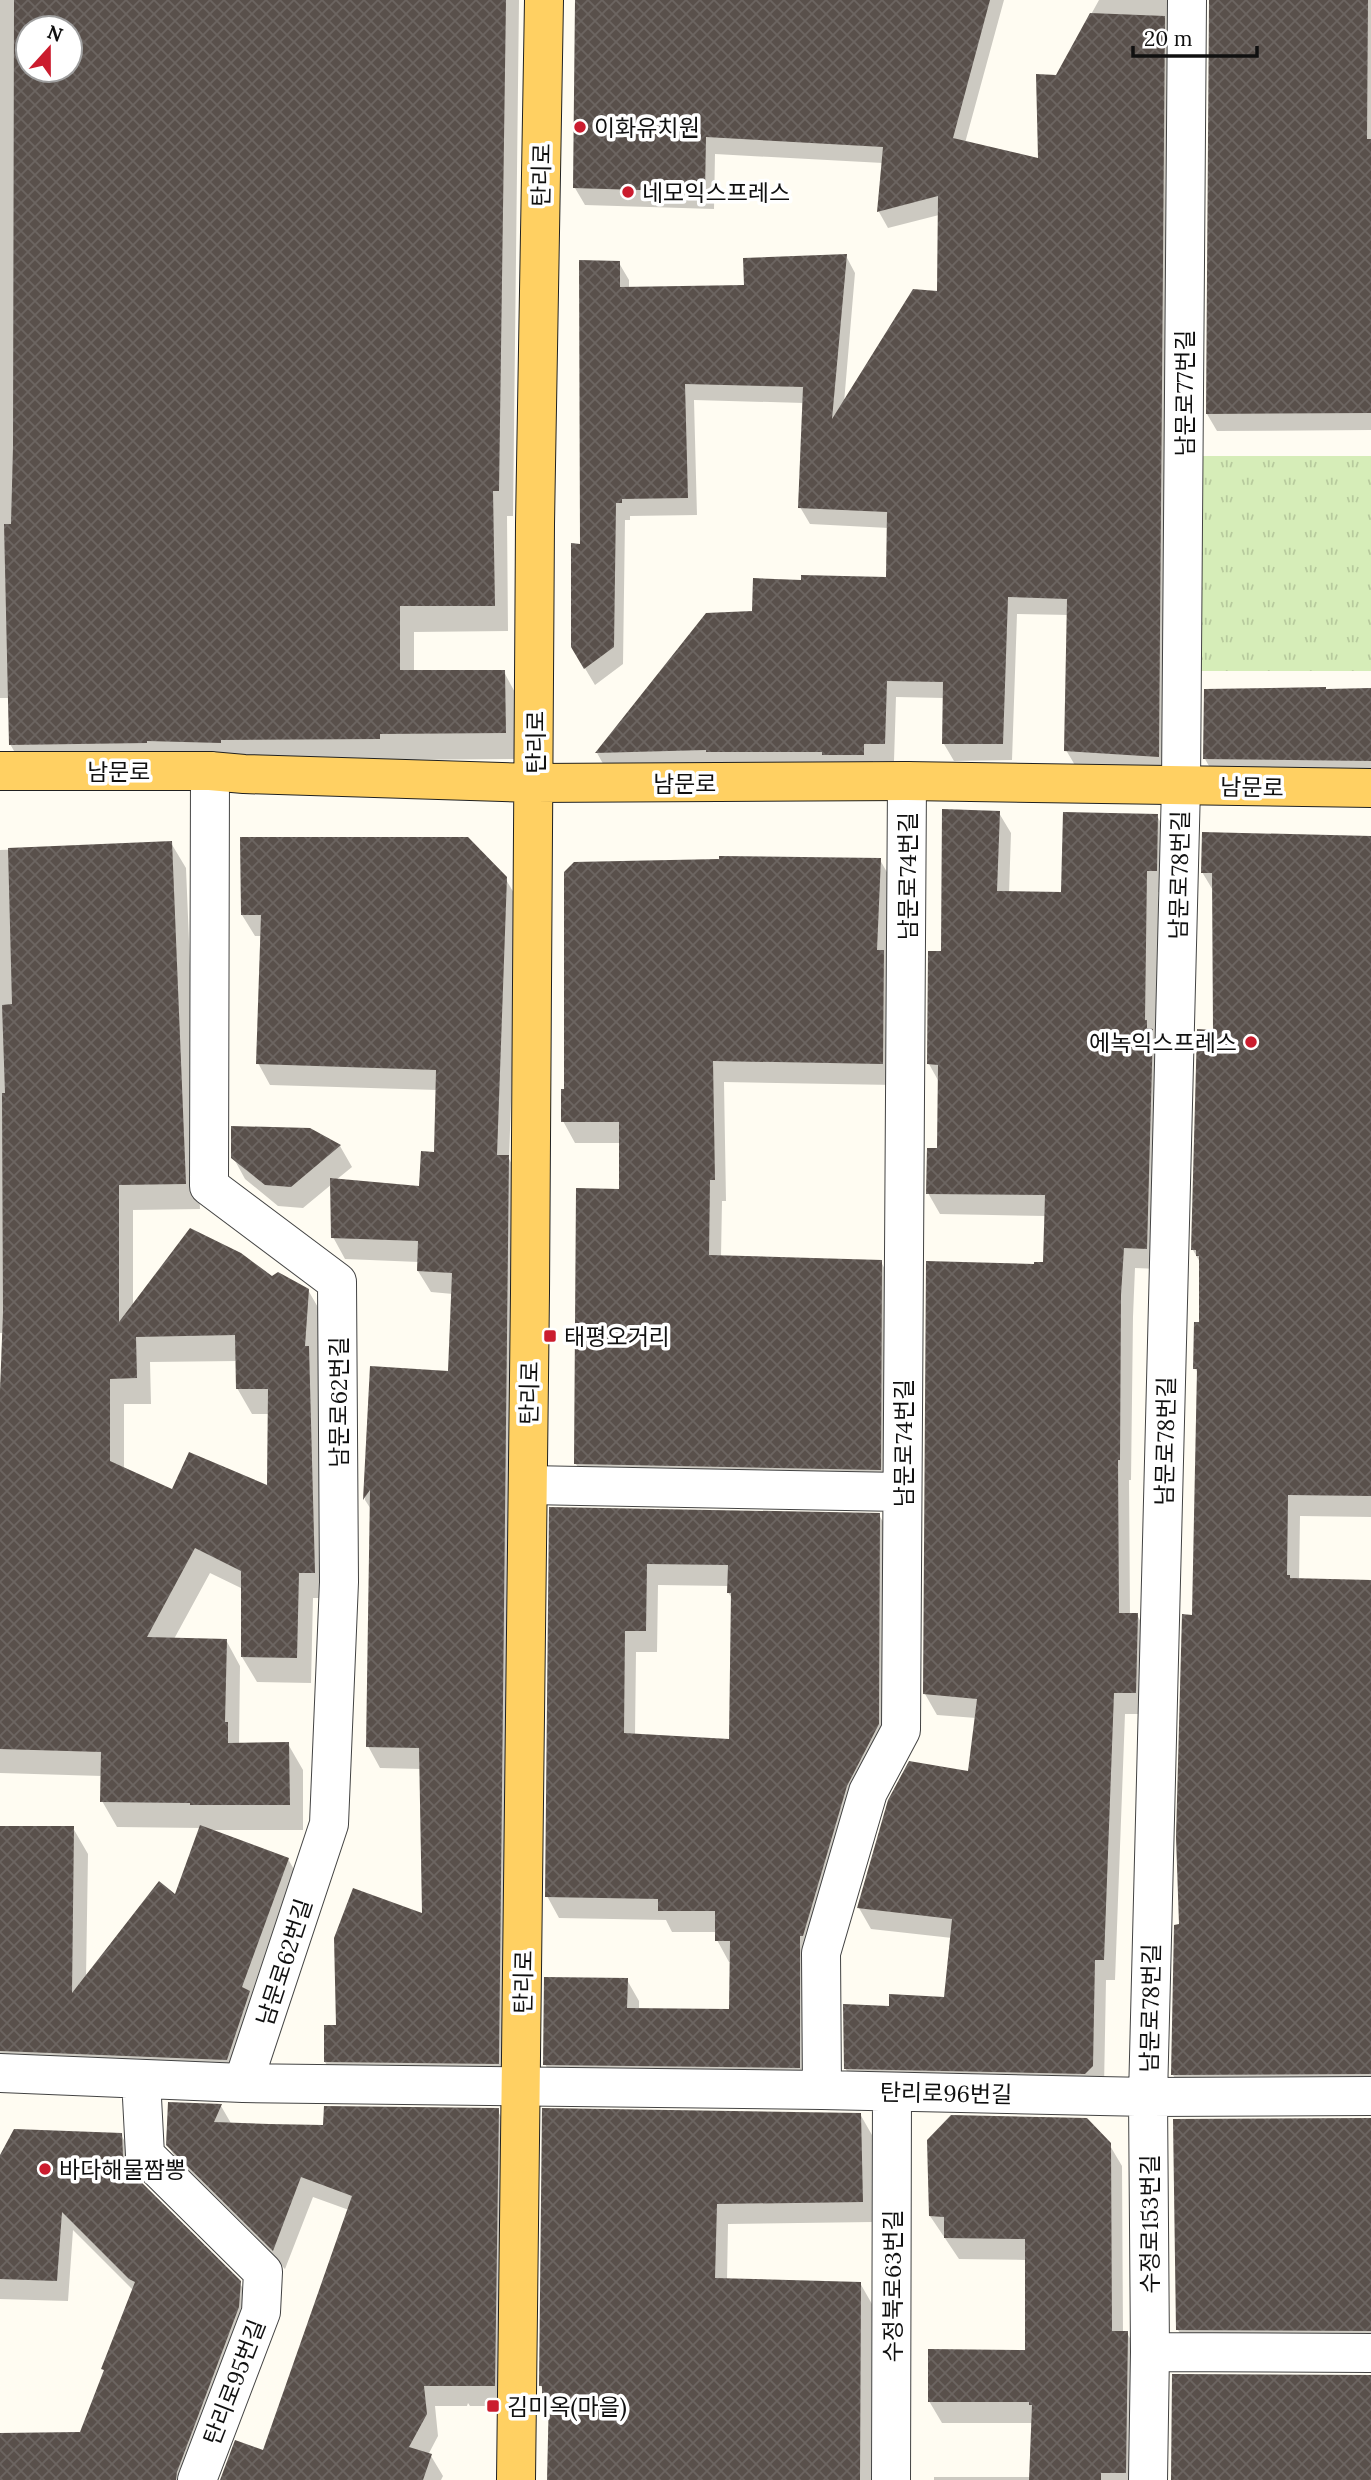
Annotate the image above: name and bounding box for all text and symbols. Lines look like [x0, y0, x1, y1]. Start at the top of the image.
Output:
north arrow [14, 14, 84, 84]
scale bar [1133, 14, 1257, 58]
text: N [44, 19, 67, 47]
text: 20 m [1144, 25, 1193, 52]
place label: 이화유치원 [594, 113, 700, 142]
marker: 이화유치원 [572, 119, 588, 135]
street label: 탄리로 [526, 143, 556, 207]
place label: 네모익스프레스 [642, 178, 790, 207]
marker: 네모익스프레스 [620, 184, 636, 200]
street label: 남문로77번길 [1170, 329, 1199, 457]
street label: 탄리로 [521, 710, 550, 774]
street label: 남문로 [87, 757, 151, 786]
street label: 남문로 [653, 769, 717, 798]
street label: 남문로 [1220, 772, 1284, 802]
street label: 남문로78번길 [1163, 810, 1195, 940]
street label: 남문로74번길 [893, 812, 922, 940]
place label: 에녹익스프레스 [1089, 1028, 1237, 1057]
marker: 에녹익스프레스 [1243, 1034, 1259, 1050]
place label: 태평오거리 [564, 1322, 670, 1351]
marker: 태평오거리 [542, 1328, 558, 1344]
street label: 남문로62번길 [324, 1336, 353, 1468]
street label: 탄리로 [514, 1361, 544, 1425]
street label: 남문로78번길 [1149, 1376, 1181, 1506]
street label: 남문로74번길 [889, 1379, 918, 1507]
street label: 남문로62번길 [250, 1895, 318, 2029]
street label: 남문로78번길 [1134, 1943, 1166, 2073]
street label: 탄리로 [508, 1950, 538, 2014]
street label: 탄리로96번길 [880, 2077, 1012, 2109]
street label: 수정로153번길 [1135, 2154, 1164, 2294]
place label: 바다해물짬뽕 [59, 2155, 186, 2184]
marker: 바다해물짬뽕 [37, 2161, 53, 2177]
street label: 수정북로63번길 [878, 2209, 907, 2363]
street label: 탄리로95번길 [197, 2315, 271, 2449]
place label: 김미옥(마을) [507, 2392, 627, 2422]
marker: 김미옥(마을) [485, 2398, 501, 2414]

